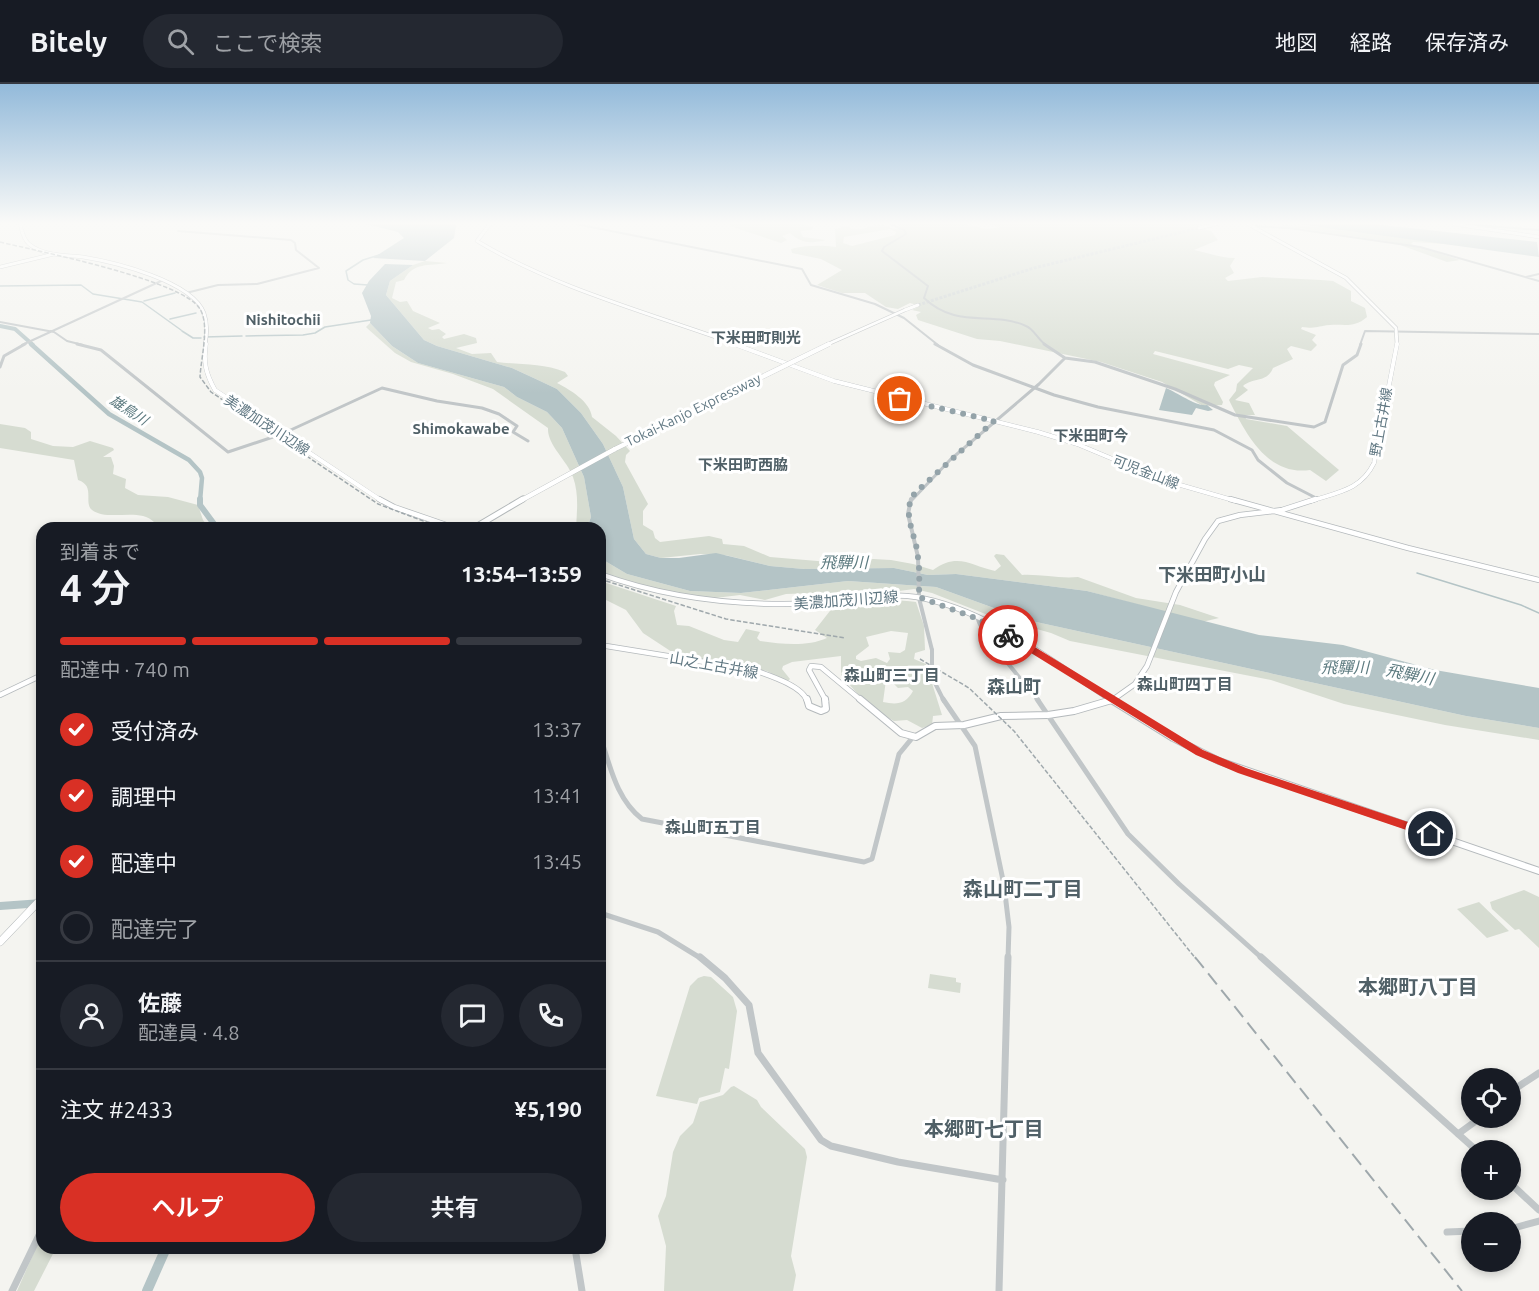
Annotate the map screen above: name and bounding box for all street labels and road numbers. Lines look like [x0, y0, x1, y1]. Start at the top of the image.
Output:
street label: Tokai-Kanjo Expressway [623, 370, 764, 450]
street label: 野上古井線 [1367, 386, 1395, 458]
street label: 美濃加茂川辺線 [222, 392, 312, 458]
street label: 可児金山線 [1110, 452, 1182, 492]
street label: 美濃加茂川辺線 [793, 588, 899, 612]
street label: 山之上古井線 [668, 649, 760, 681]

